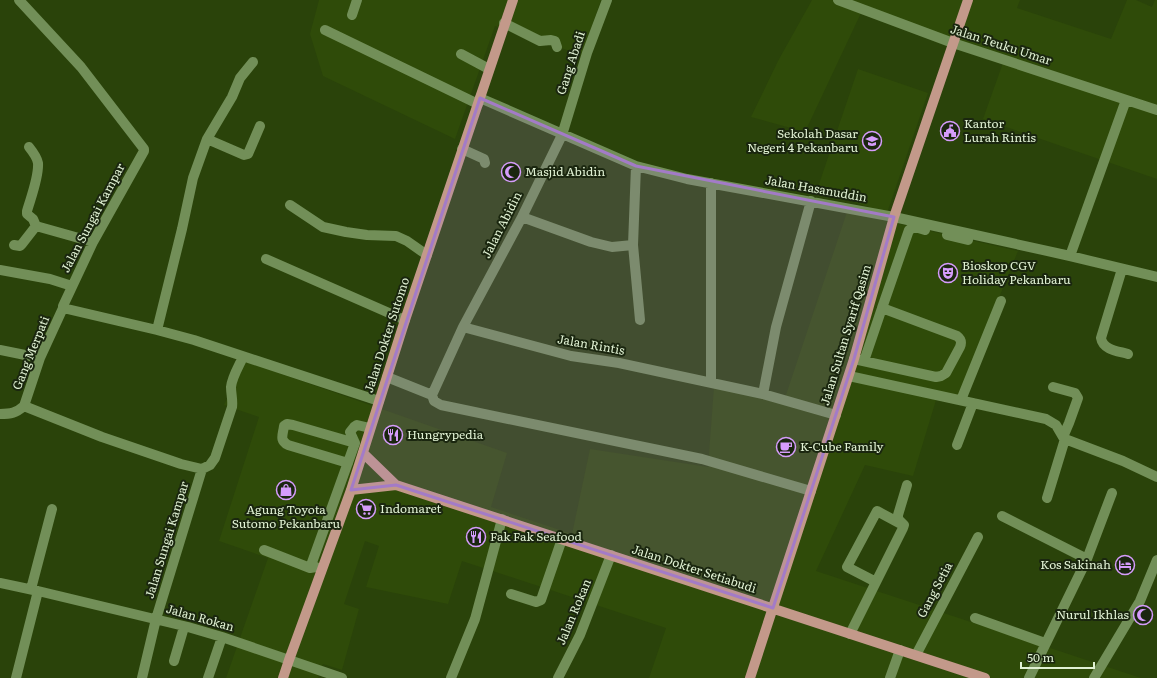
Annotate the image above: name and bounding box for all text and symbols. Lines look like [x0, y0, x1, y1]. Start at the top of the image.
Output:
street label: Jalan Teuku Umar [948, 19, 1055, 69]
street label: Gang Abadi [551, 29, 589, 97]
place label: Kantor Lurah Rintis [964, 114, 1037, 146]
public building icon: Kantor Lurah Rintis [939, 120, 961, 142]
place label: Sekolah Dasar Negeri 4 Pekanbaru [747, 124, 858, 156]
school or university icon: Sekolah Dasar Negeri 4 Pekanbaru [861, 130, 883, 152]
street label: Jalan Sungai Kampar [56, 159, 129, 275]
mosque icon: Masjid Abidin [500, 161, 522, 183]
place label: Masjid Abidin [525, 162, 605, 180]
street label: Jalan Hasanuddin [764, 170, 869, 206]
street label: Jalan Abidin [477, 188, 526, 261]
place label: Bioskop CGV Holiday Pekanbaru [962, 256, 1071, 288]
street label: Jalan Sultan Syarif Qasim [815, 262, 875, 407]
theatre icon: Bioskop CGV Holiday Pekanbaru [937, 262, 959, 284]
street label: Jalan Dokter Sutomo [359, 275, 413, 395]
street label: Gang Merpati [7, 313, 53, 392]
street label: Jalan Rintis [556, 329, 627, 359]
restaurant icon: Hungrypedia [382, 424, 404, 446]
place label: Hungrypedia [407, 425, 484, 443]
cafe icon: K-Cube Family [775, 436, 797, 458]
place label: K-Cube Family [800, 437, 884, 455]
street label: Jalan Sungai Kampar [140, 479, 193, 600]
shop icon: Agung Toyota Sutomo Pekanbaru [275, 479, 297, 501]
supermarket icon: Indomaret [355, 498, 377, 520]
place label: Indomaret [380, 499, 442, 517]
place label: Agung Toyota Sutomo Pekanbaru [232, 500, 341, 532]
restaurant icon: Fak Fak Seafood [465, 526, 487, 548]
place label: Fak Fak Seafood [490, 527, 583, 545]
street label: Jalan Dokter Setiabudi [630, 539, 759, 597]
hotel icon: Kos Sakinah [1114, 554, 1136, 576]
place label: Kos Sakinah [1040, 555, 1111, 573]
street label: Gang Setia [912, 558, 957, 621]
street label: Jalan Rokan [551, 576, 595, 647]
street label: Jalan Rokan [164, 599, 237, 635]
mosque icon: Nurul Ikhlas [1132, 604, 1154, 626]
place label: Nurul Ikhlas [1056, 605, 1130, 623]
scale bar [1021, 644, 1094, 670]
text: 50 m [1027, 648, 1054, 666]

